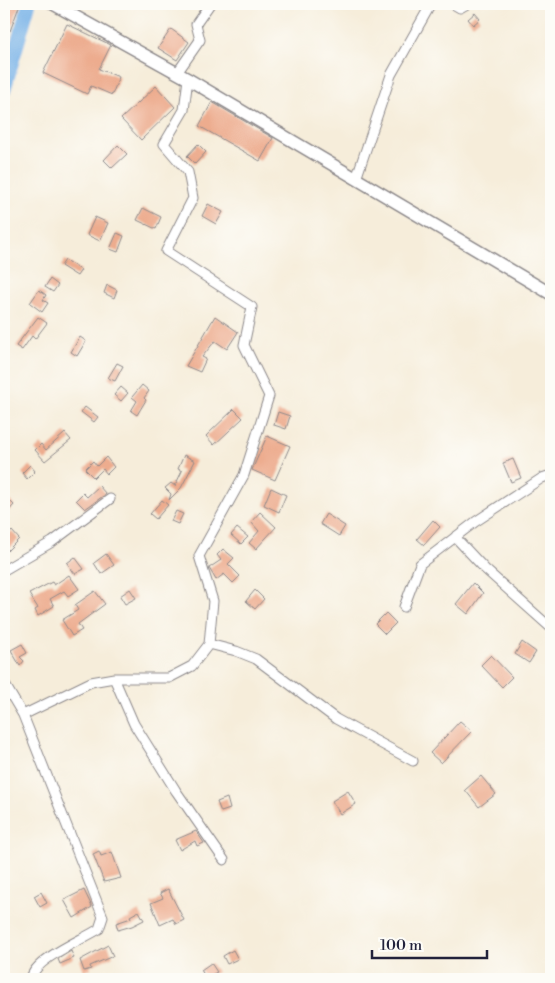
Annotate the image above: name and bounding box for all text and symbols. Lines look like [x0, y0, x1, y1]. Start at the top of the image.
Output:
scale bar [372, 928, 488, 960]
text: 100 m [380, 936, 422, 955]

